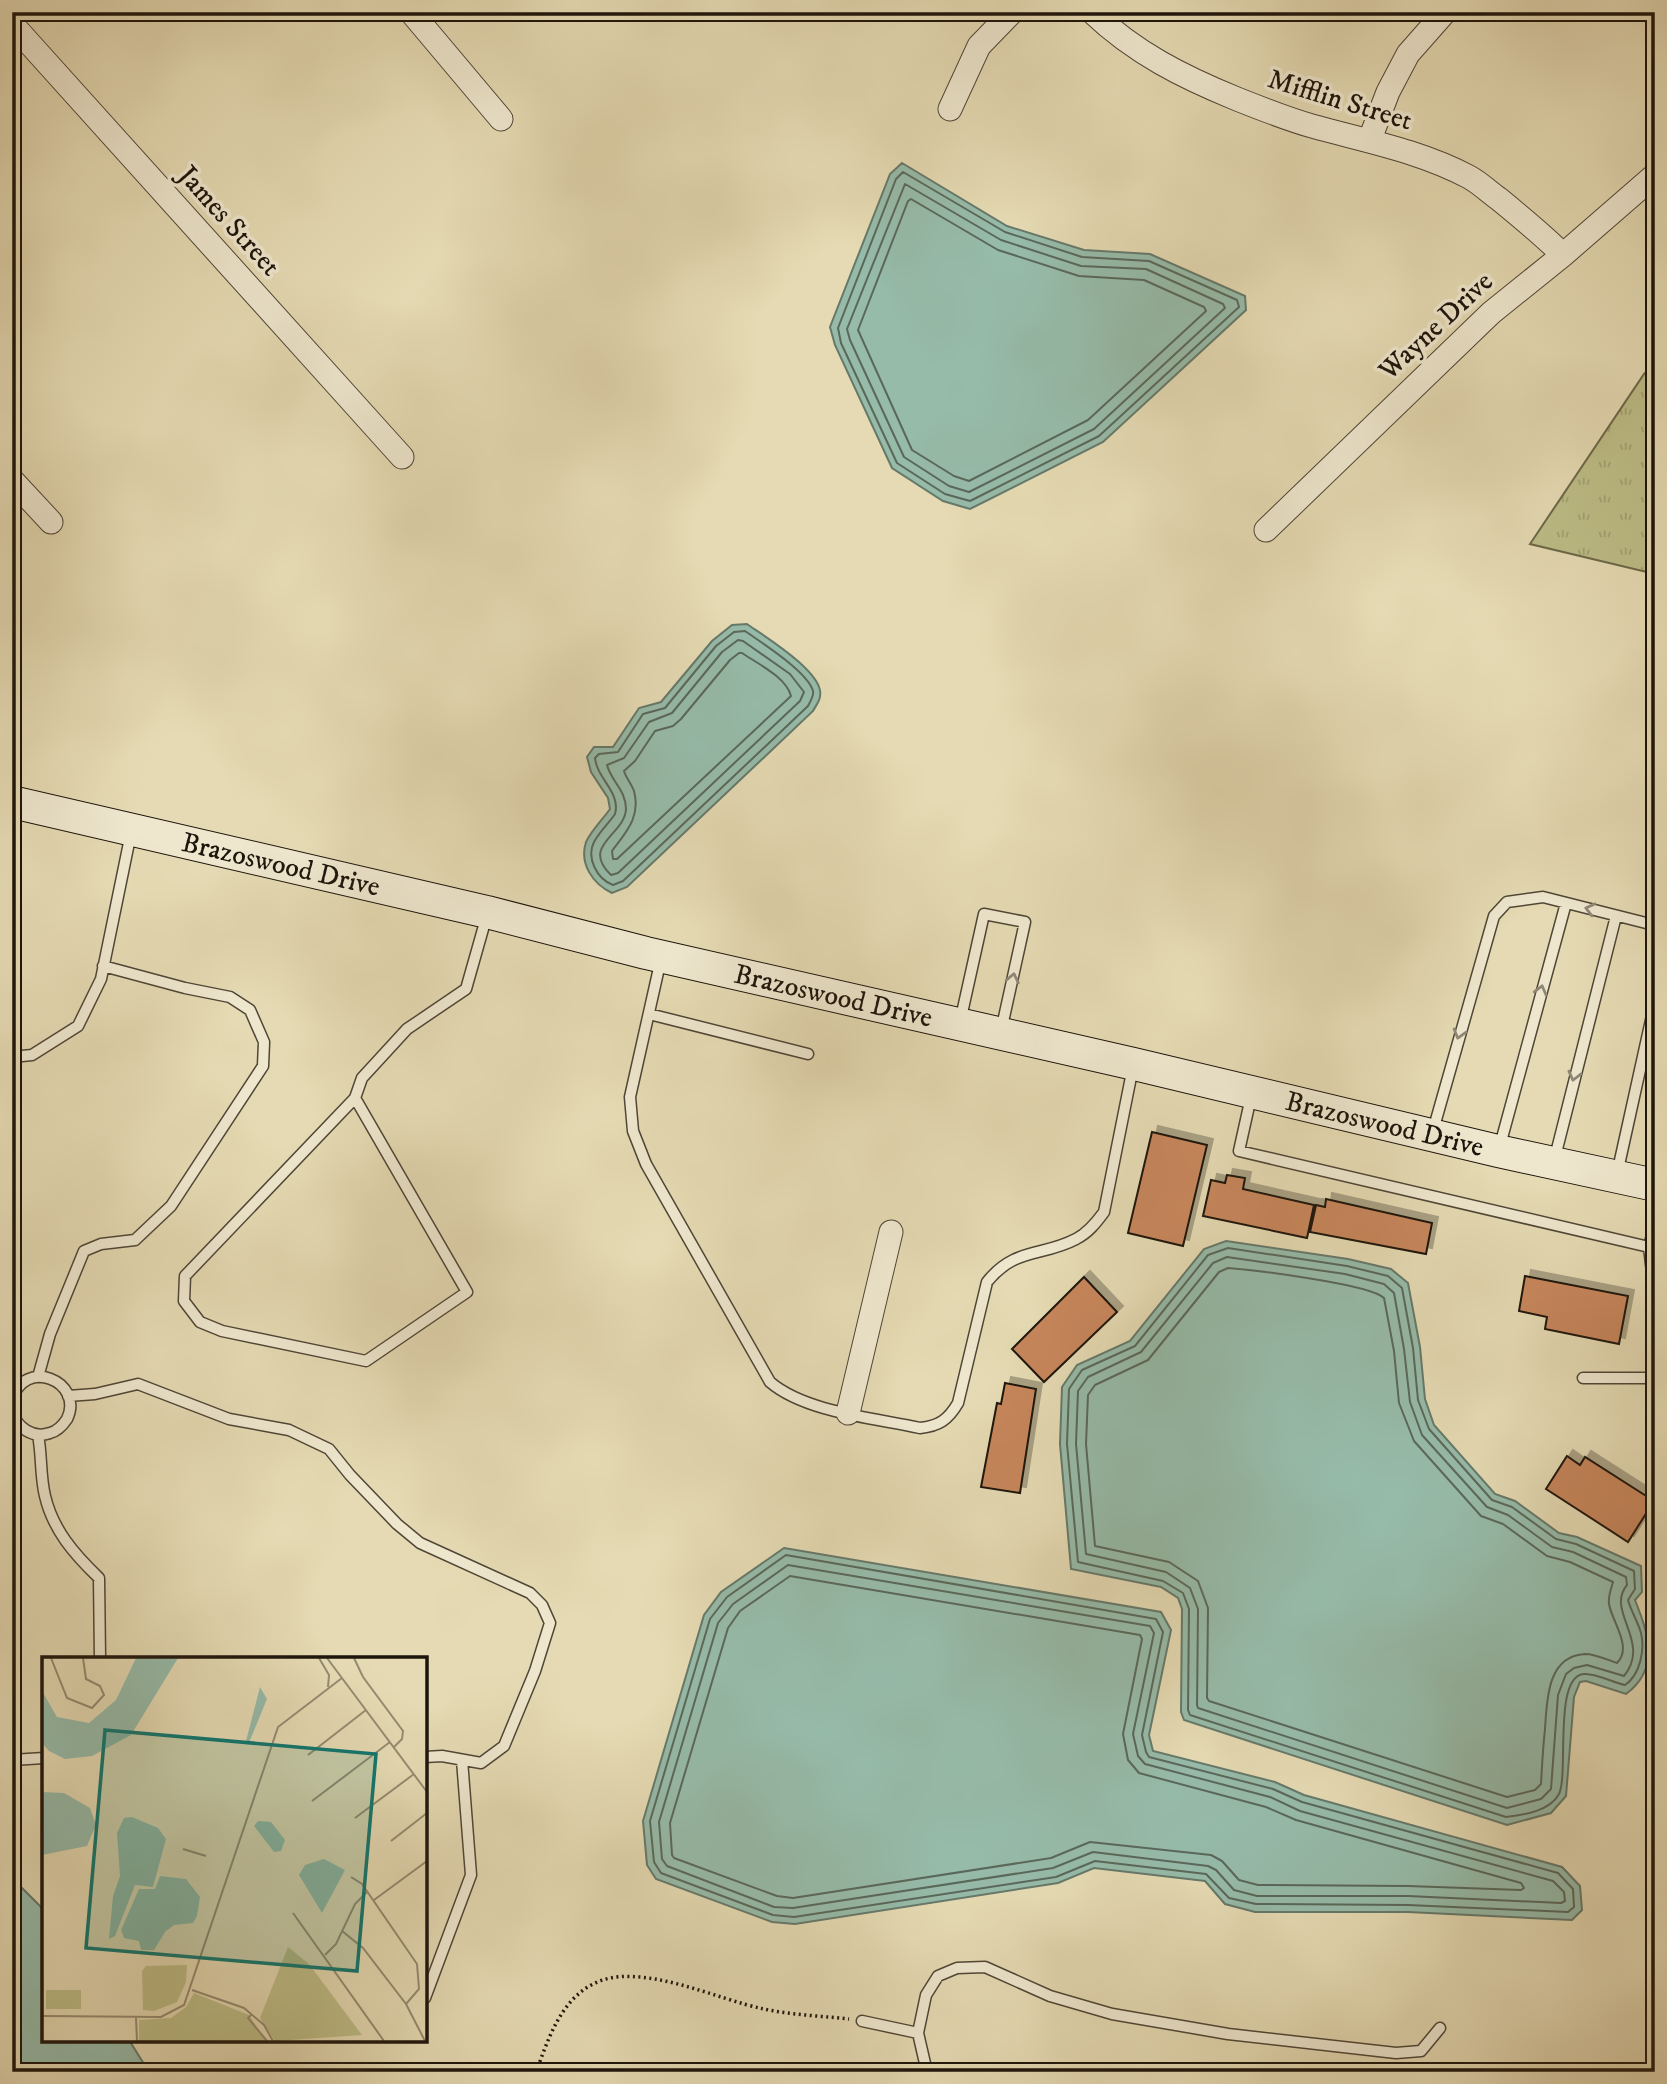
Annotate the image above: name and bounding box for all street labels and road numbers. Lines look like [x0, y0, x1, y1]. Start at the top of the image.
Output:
street label: Mifflin Street [1264, 61, 1416, 139]
street label: James Street [168, 156, 288, 283]
street label: Wayne Drive [1371, 264, 1500, 388]
street label: Brazoswood Drive [178, 824, 383, 904]
street label: Brazoswood Drive [731, 956, 936, 1035]
street label: Brazoswood Drive [1282, 1083, 1487, 1164]

